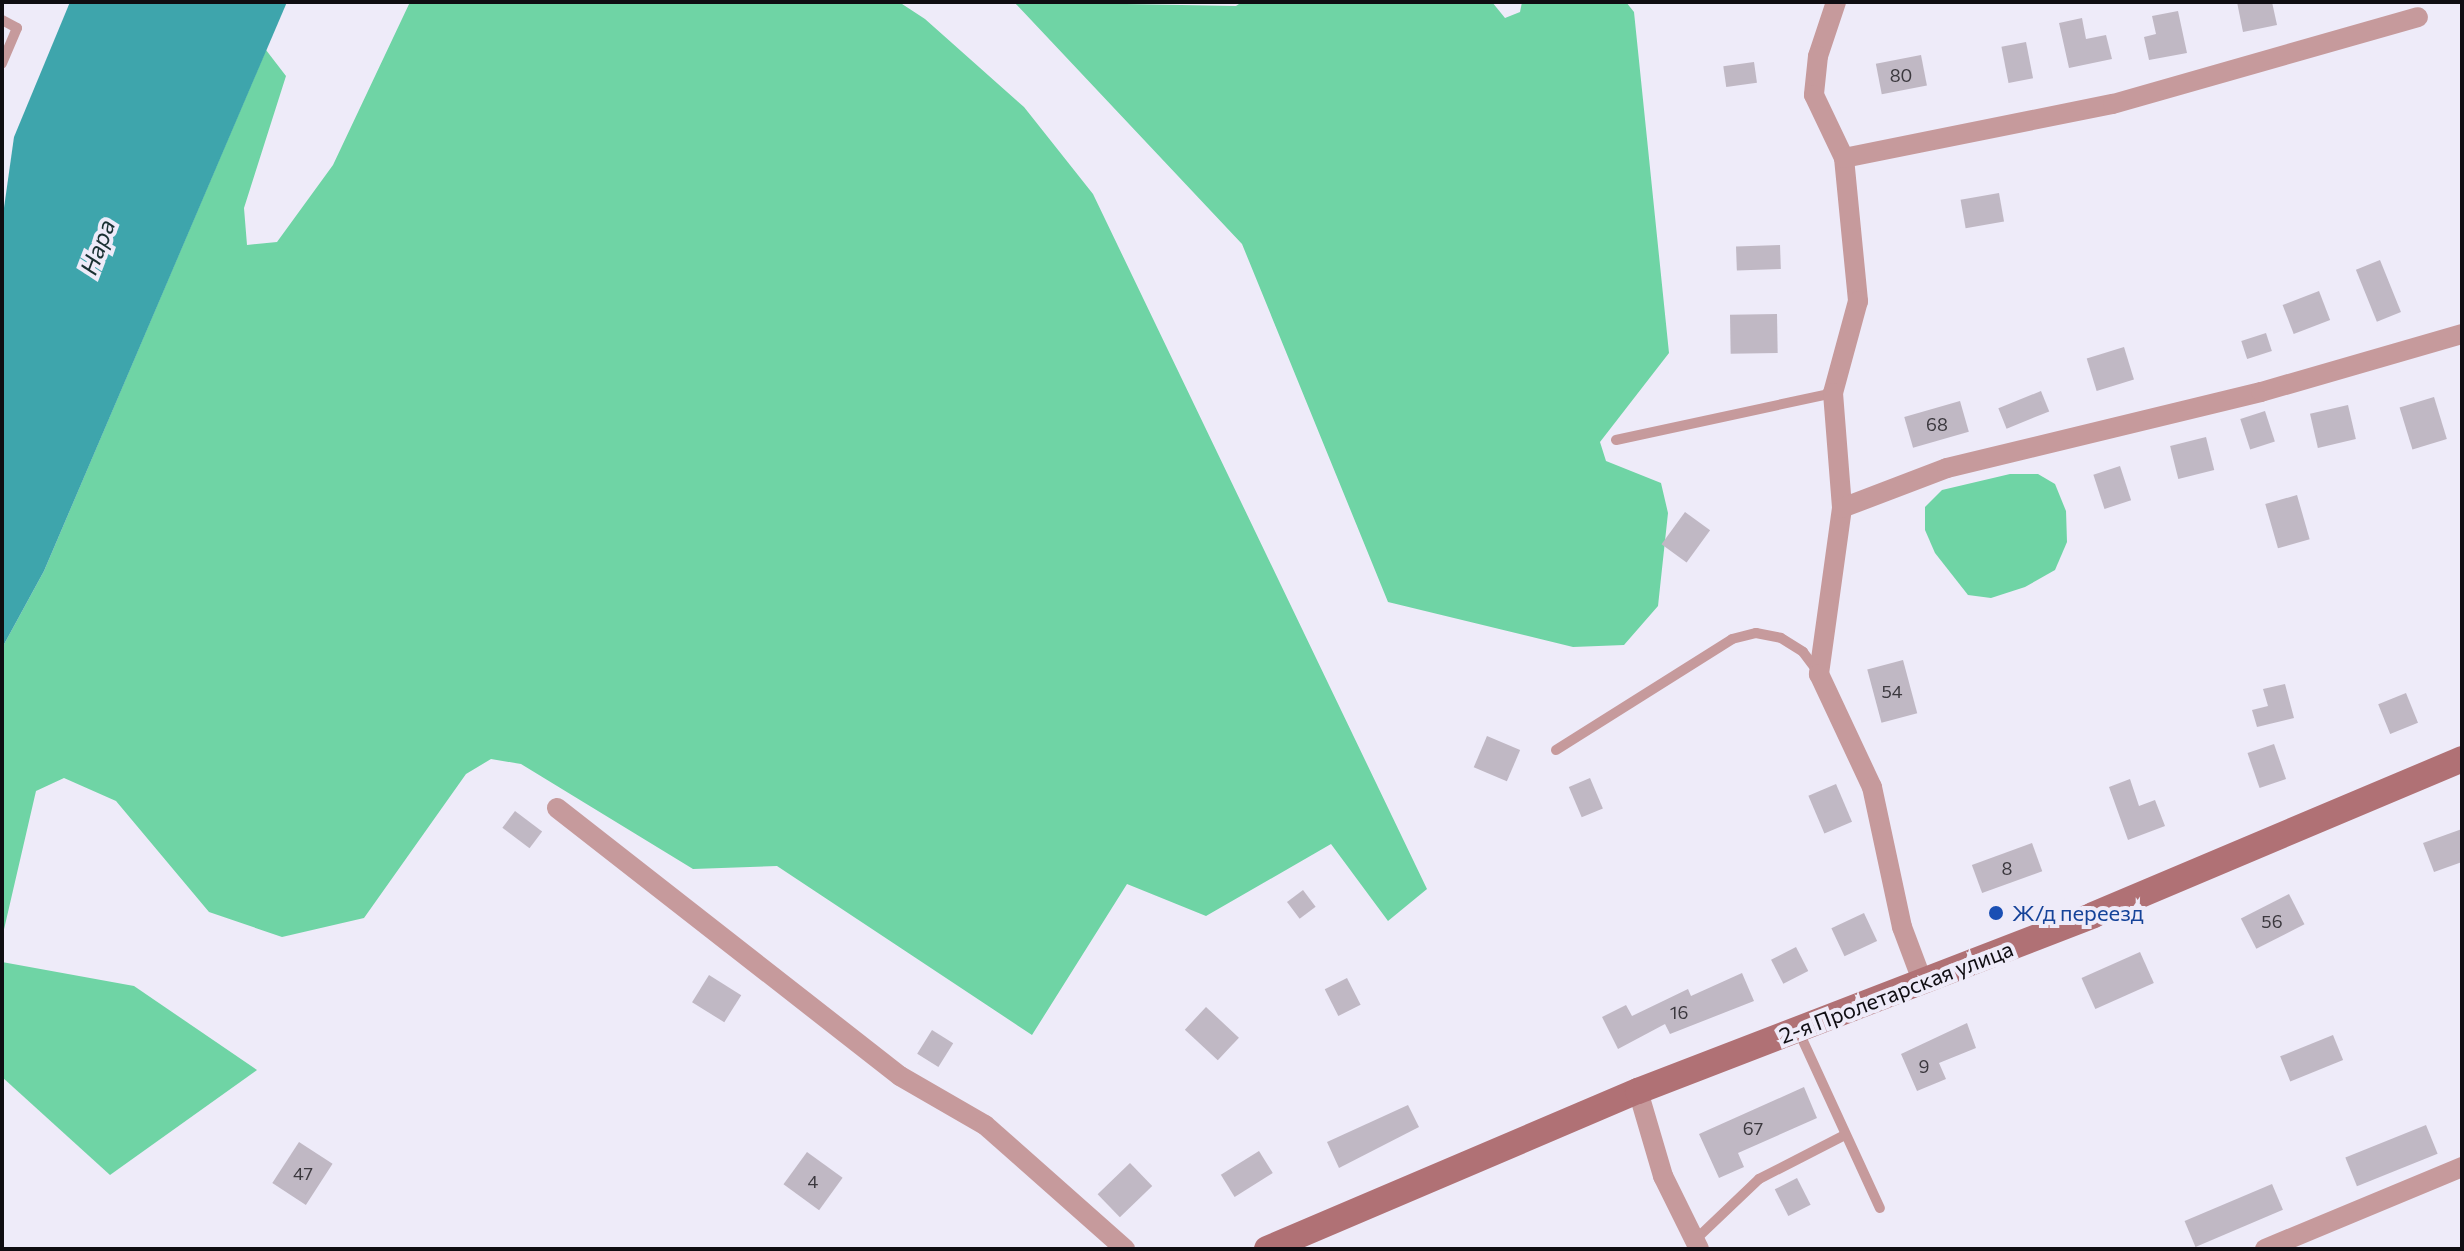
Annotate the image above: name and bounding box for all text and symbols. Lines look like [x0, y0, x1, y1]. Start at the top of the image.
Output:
house number: 80 [1890, 64, 1912, 86]
water label: Нара [73, 215, 121, 279]
house number: 68 [1926, 413, 1948, 435]
house number: 54 [1881, 680, 1903, 702]
house number: 8 [2002, 857, 2012, 879]
place label: Ж/д переезд [2012, 900, 2144, 926]
marker: Ж/д переезд [1987, 904, 2005, 922]
house number: 56 [2261, 910, 2283, 932]
street label: 2-я Пролетарская улица [1775, 935, 2017, 1049]
house number: 16 [1670, 1001, 1688, 1023]
house number: 9 [1919, 1055, 1929, 1077]
house number: 67 [1743, 1117, 1763, 1139]
house number: 47 [293, 1162, 313, 1184]
house number: 4 [808, 1170, 818, 1192]

